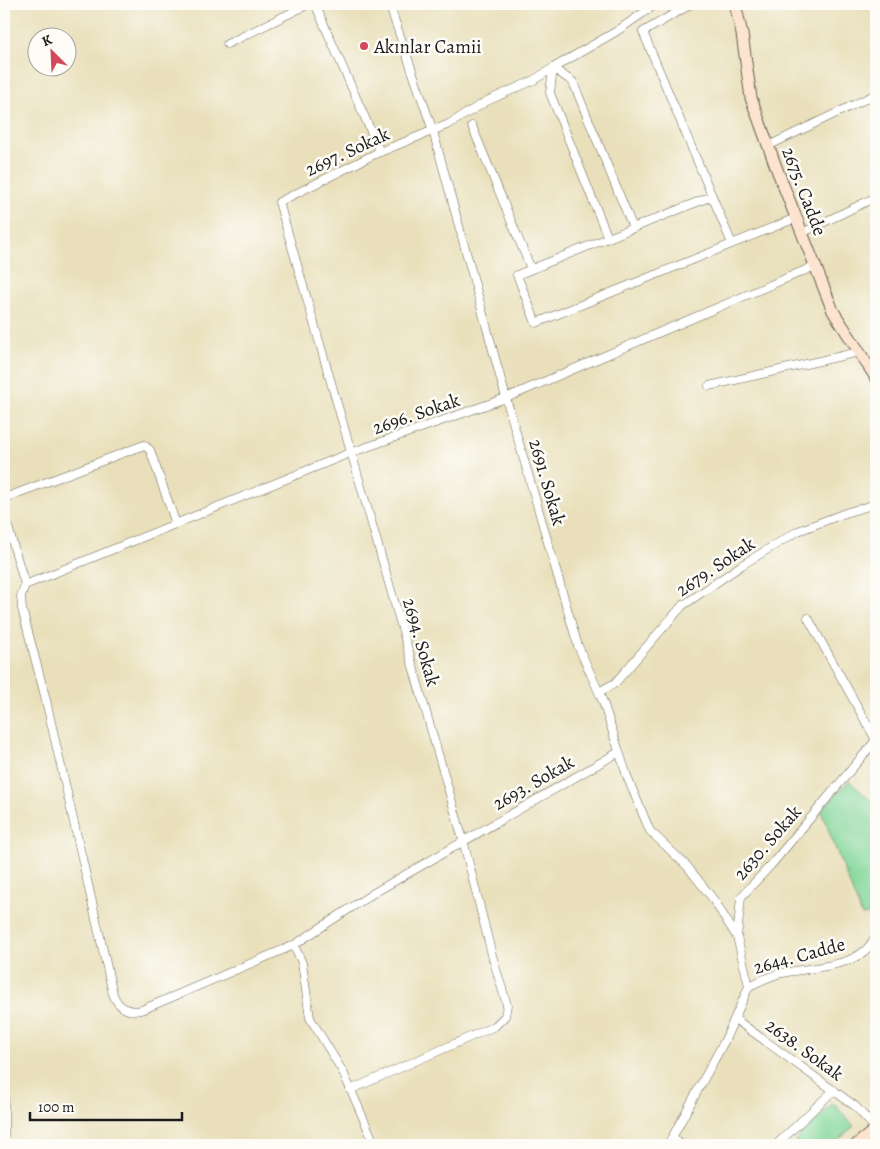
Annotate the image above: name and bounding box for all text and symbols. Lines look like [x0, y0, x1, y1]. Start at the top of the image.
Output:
north arrow [28, 28, 78, 78]
text: K [39, 30, 56, 51]
place label: Akınlar Camii [373, 34, 482, 60]
marker: Akınlar Camii [358, 40, 370, 52]
street label: 2697. Sokak [301, 121, 394, 183]
street label: 2675. Cadde [775, 143, 833, 239]
street label: 2696. Sokak [369, 387, 464, 441]
street label: 2691. Sokak [522, 436, 572, 529]
street label: 2679. Sokak [671, 531, 761, 603]
street label: 2694. Sokak [396, 595, 446, 690]
street label: 2693. Sokak [488, 749, 579, 817]
street label: 2630. Sokak [728, 799, 808, 886]
street label: 2644. Cadde [751, 931, 848, 981]
street label: 2638. Sokak [760, 1013, 849, 1087]
scale bar [30, 1089, 182, 1121]
text: 100 m [38, 1097, 75, 1117]

